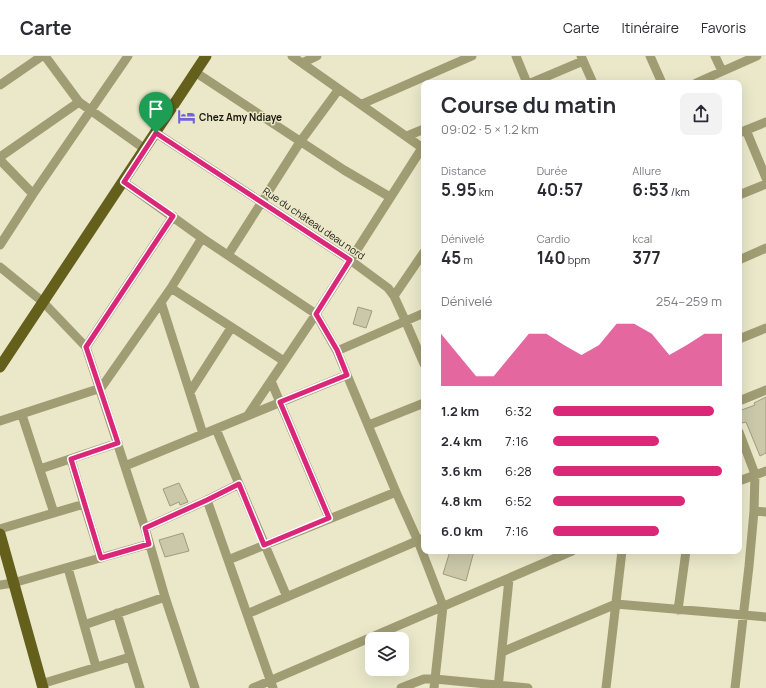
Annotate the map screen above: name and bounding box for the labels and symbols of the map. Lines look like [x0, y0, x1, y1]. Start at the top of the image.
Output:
pin [139, 92, 173, 133]
hotel icon: Chez Amy Ndiaye [176, 107, 196, 127]
place label: Chez Amy Ndiaye [199, 110, 282, 124]
street label: Rue du château deau nord [260, 184, 368, 263]

